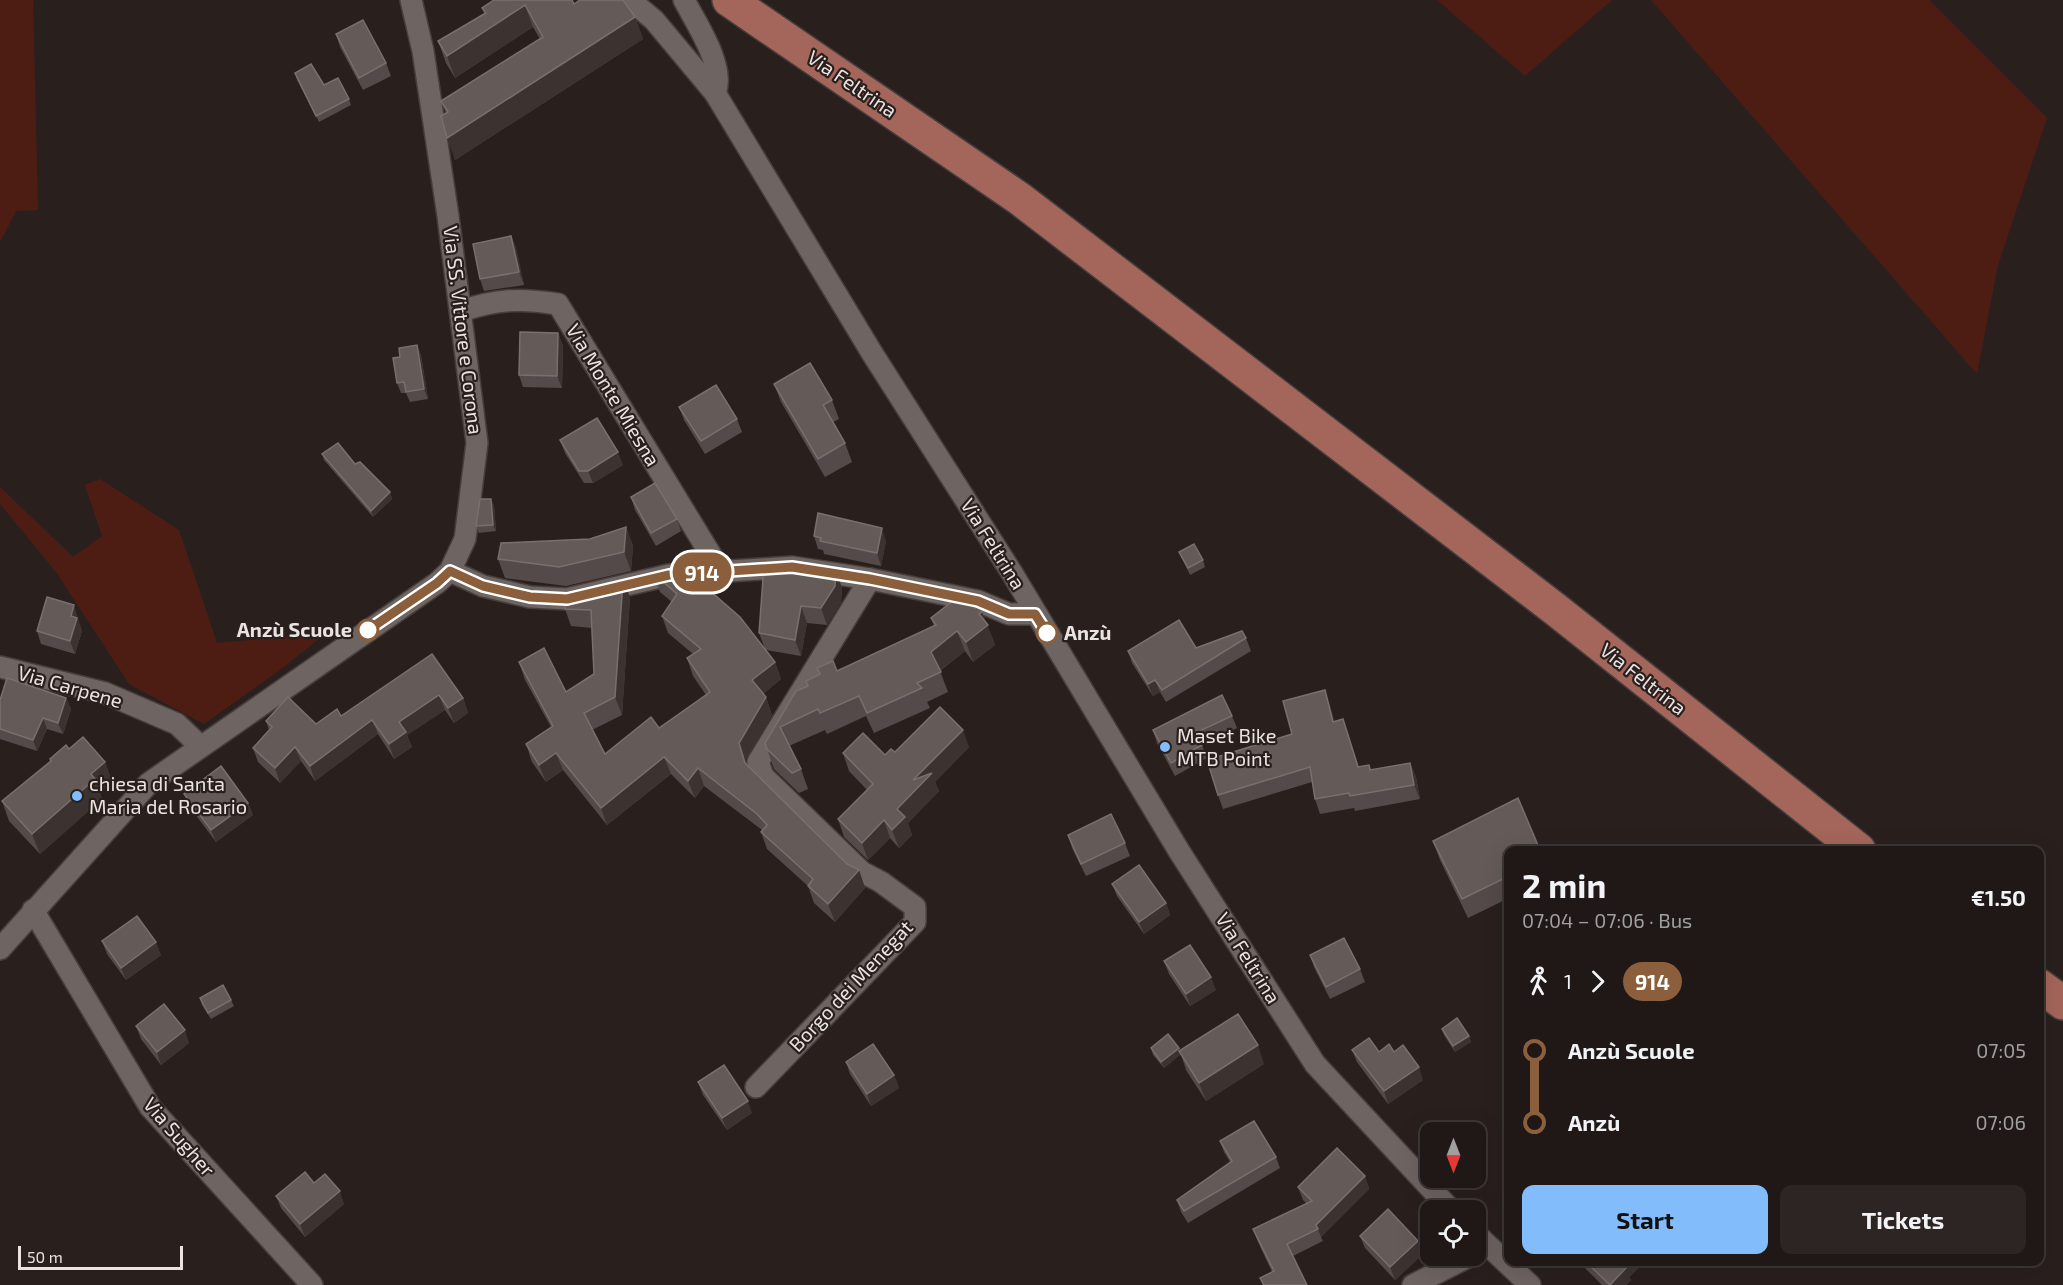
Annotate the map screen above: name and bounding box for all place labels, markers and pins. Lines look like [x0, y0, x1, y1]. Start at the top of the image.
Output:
place label: Anzù Scuole [237, 617, 352, 641]
marker: Anzù Scuole [357, 619, 379, 641]
place label: Anzù [1064, 620, 1111, 644]
marker: Anzù [1036, 622, 1058, 644]
place label: Maset Bike MTB Point [1177, 723, 1276, 770]
marker: Maset Bike MTB Point [1158, 740, 1172, 754]
place label: chiesa di Santa Maria del Rosario [89, 771, 247, 818]
marker: chiesa di Santa Maria del Rosario [70, 789, 84, 803]

